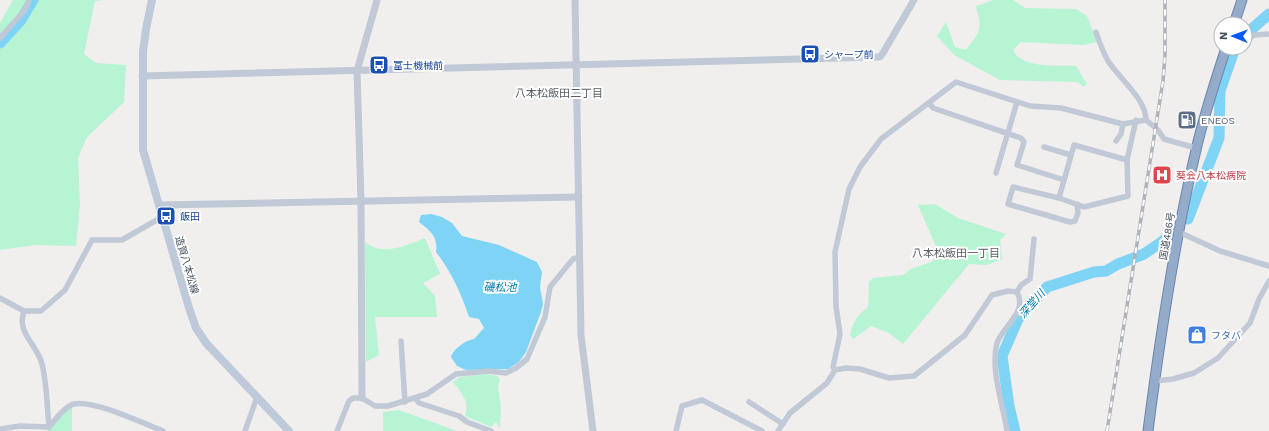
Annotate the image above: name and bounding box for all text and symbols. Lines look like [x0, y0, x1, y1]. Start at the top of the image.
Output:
north arrow [1213, 16, 1253, 56]
text: N [1217, 32, 1230, 40]
bus stop icon: シャープ前 [799, 43, 821, 65]
place label: シャープ前 [824, 49, 873, 60]
bus stop icon: 富士機械前 [368, 54, 390, 76]
place label: 富士機械前 [393, 60, 443, 71]
district label: 八本松飯田二丁目 [515, 87, 603, 100]
fuel station icon: ENEOS [1176, 109, 1198, 131]
place label: ENEOS [1201, 115, 1235, 126]
hospital icon: 葵会八本松病院 [1151, 164, 1173, 186]
place label: 葵会八本松病院 [1176, 170, 1246, 181]
bus stop icon: 飯田 [155, 205, 177, 227]
place label: 飯田 [180, 211, 200, 222]
street label: 国道486号 [1157, 211, 1177, 261]
street label: 造賀八本松線 [173, 235, 201, 295]
district label: 八本松飯田一丁目 [912, 247, 1000, 260]
water label: 磯松池 [484, 281, 517, 294]
water label: 深堂川 [1016, 287, 1048, 321]
shop icon: フタバ [1186, 324, 1208, 346]
place label: フタバ [1211, 330, 1241, 341]

